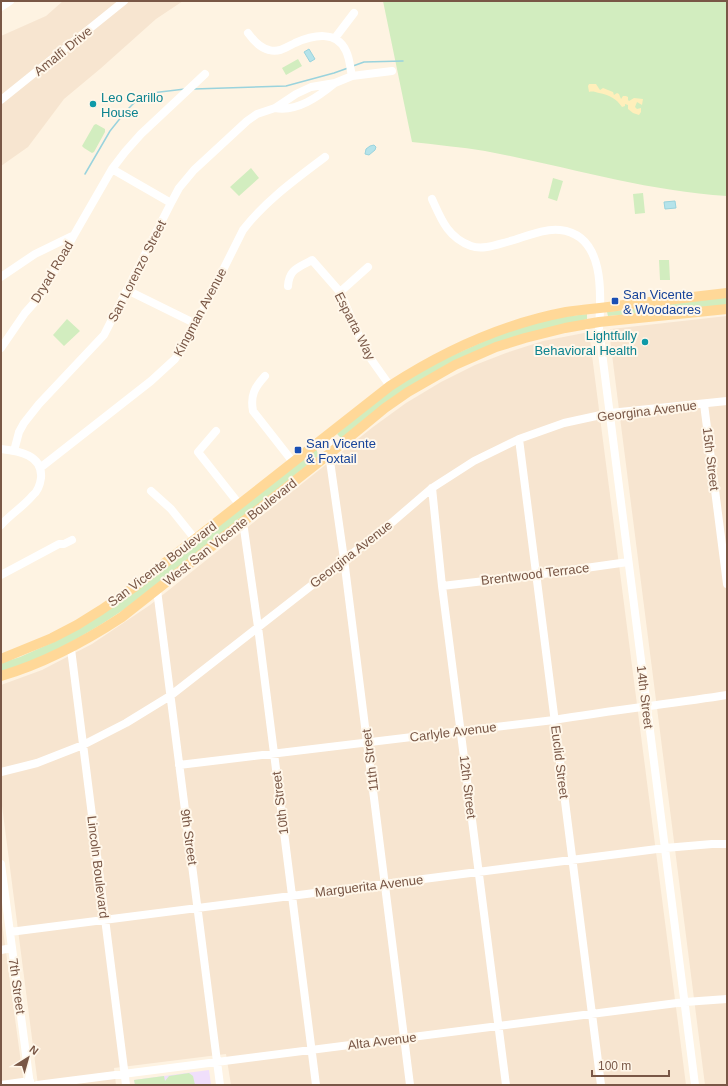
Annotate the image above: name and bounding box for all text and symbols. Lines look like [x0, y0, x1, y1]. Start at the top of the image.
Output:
street label: Amalfi Drive [31, 23, 95, 79]
place label: Leo Carillo House [101, 90, 163, 120]
marker: Leo Carillo House [88, 99, 98, 109]
street label: San Lorenzo Street [105, 217, 169, 324]
street label: Dryad Road [28, 238, 76, 306]
street label: Kingman Avenue [170, 265, 230, 359]
place label: San Vicente & Woodacres [623, 287, 701, 317]
street label: Esparta Way [332, 290, 379, 363]
marker: San Vicente & Woodacres [610, 296, 620, 306]
place label: Lightfully Behavioral Health [534, 328, 637, 358]
marker: Lightfully Behavioral Health [640, 337, 650, 347]
street label: Georgina Avenue [596, 397, 698, 425]
street label: 15th Street [700, 427, 722, 492]
place label: San Vicente & Foxtail [306, 436, 376, 466]
marker: San Vicente & Foxtail [293, 445, 303, 455]
street label: West San Vicente Boulevard [160, 475, 300, 589]
street label: Georgina Avenue [307, 517, 395, 591]
street label: San Vicente Boulevard [105, 518, 219, 610]
street label: Brentwood Terrace [480, 560, 590, 588]
street label: 14th Street [634, 665, 656, 730]
street label: Carlyle Avenue [409, 719, 497, 745]
street label: Euclid Street [548, 725, 572, 800]
street label: 11th Street [359, 728, 381, 792]
street label: 12th Street [457, 755, 479, 820]
street label: 10th Street [269, 770, 291, 835]
street label: 9th Street [178, 808, 200, 866]
street label: Lincoln Boulevard [84, 815, 112, 919]
street label: Marguerita Avenue [314, 872, 424, 900]
street label: 7th Street [6, 957, 28, 1015]
street label: Alta Avenue [347, 1029, 417, 1053]
north arrow [8, 1038, 48, 1078]
text: N [27, 1043, 41, 1057]
scale bar [592, 1052, 669, 1078]
text: 100 m [598, 1059, 631, 1073]

